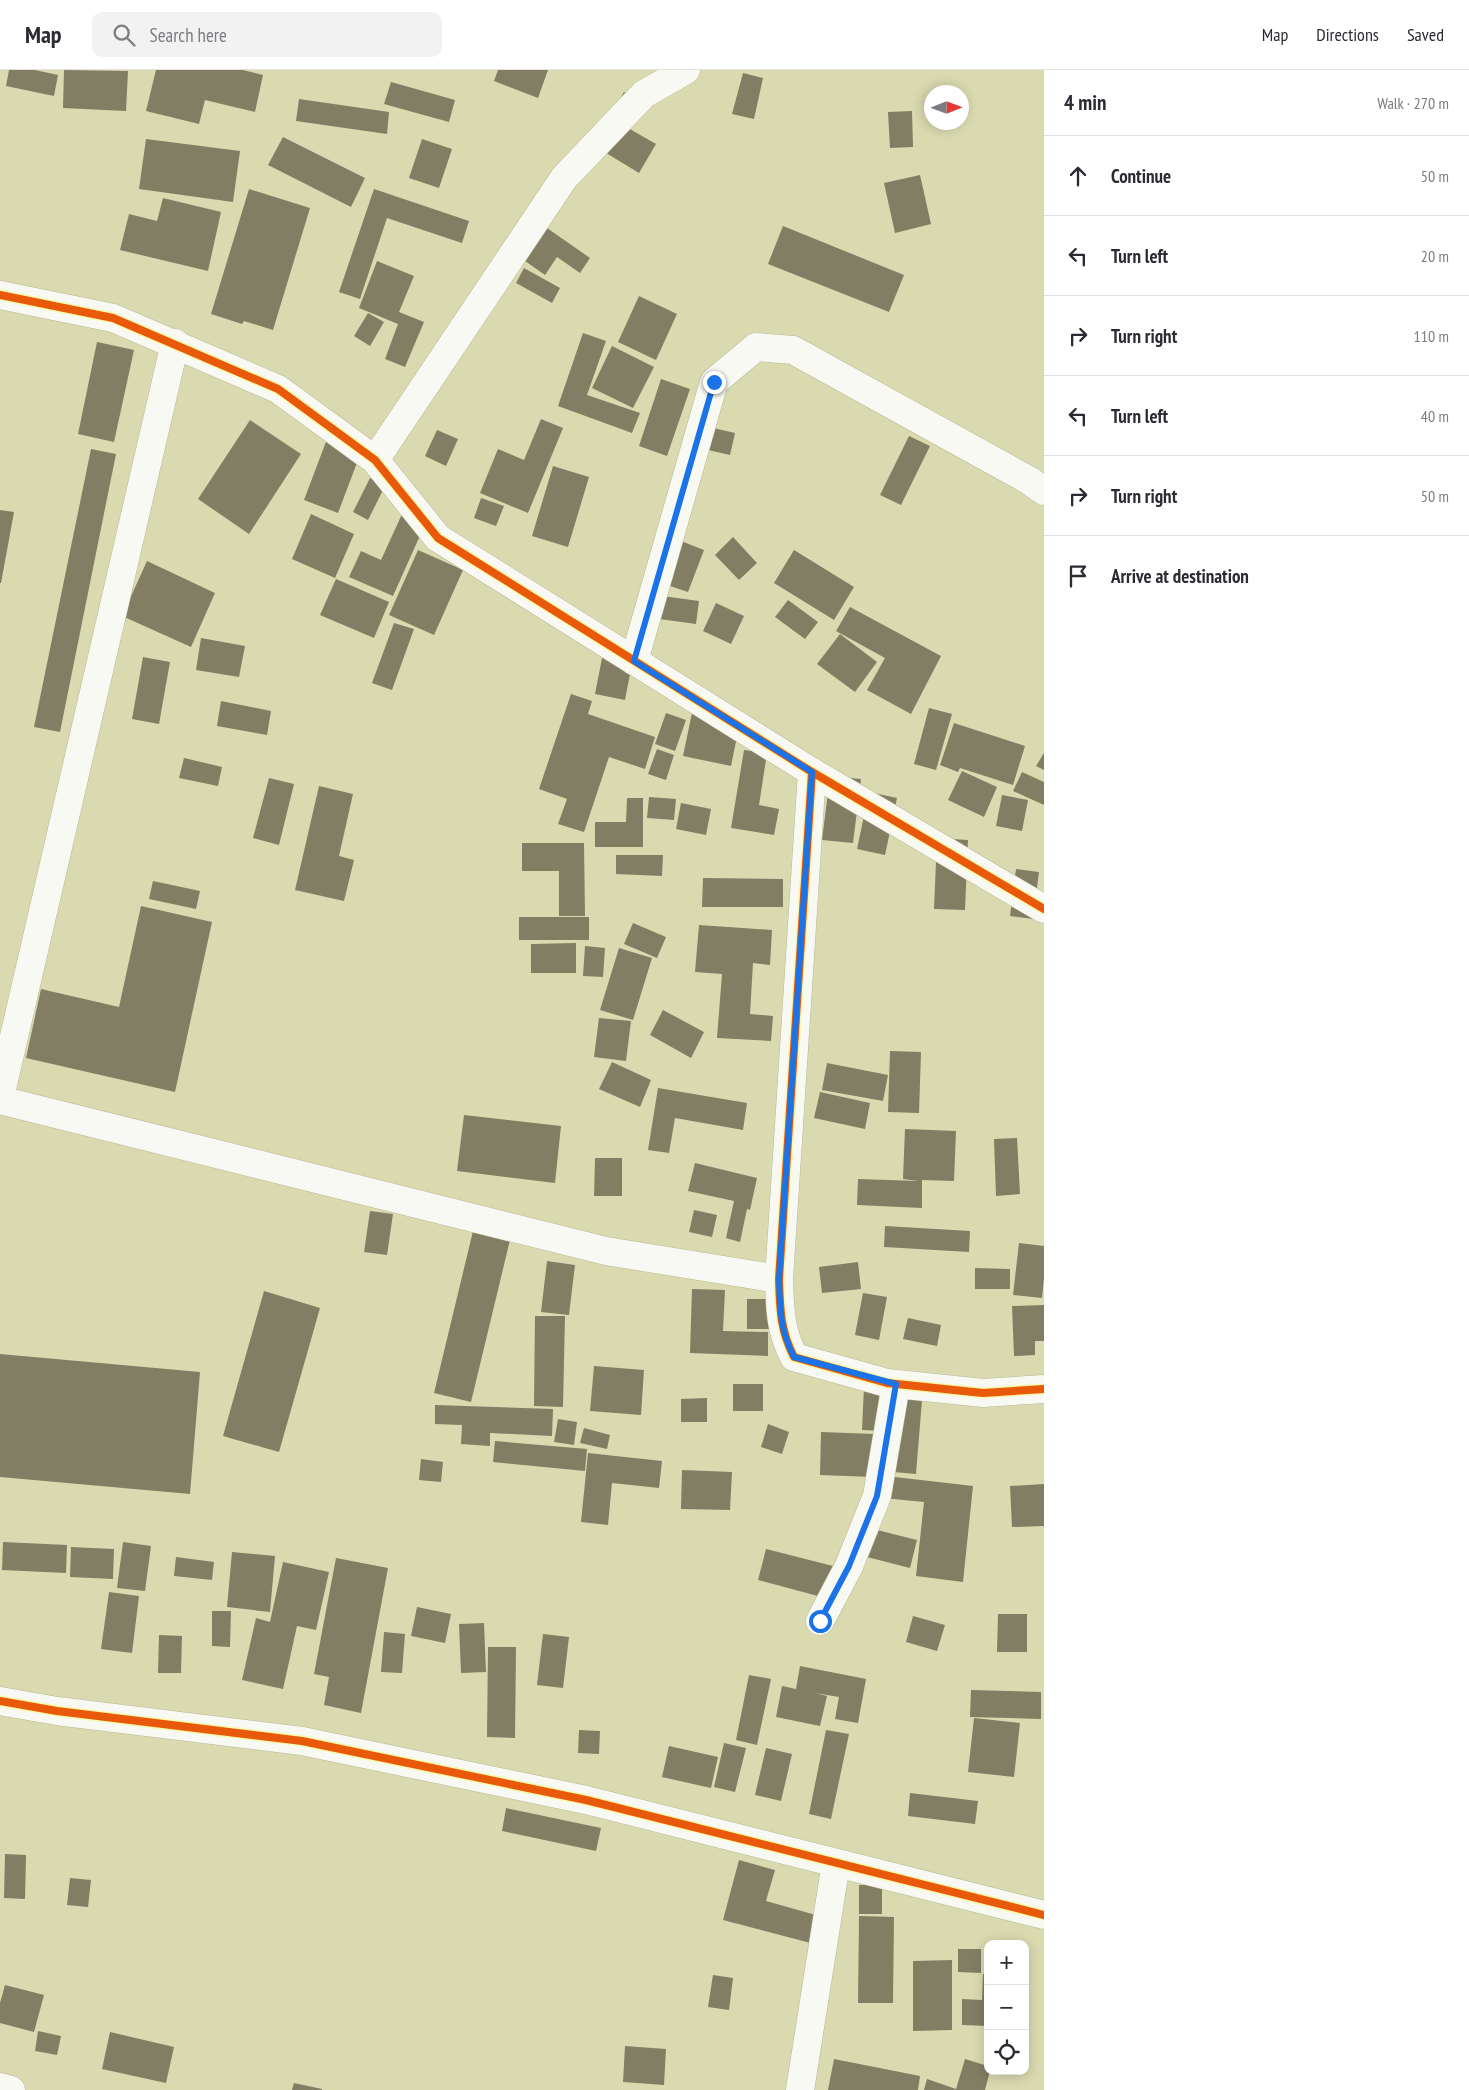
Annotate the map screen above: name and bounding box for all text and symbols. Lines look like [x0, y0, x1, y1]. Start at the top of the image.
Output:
search box [92, 12, 442, 57]
text: Map [25, 19, 62, 50]
icon: search [110, 21, 138, 49]
text: Search here [150, 23, 227, 47]
text: Map [1262, 23, 1288, 46]
text: Directions [1316, 23, 1379, 46]
text: Saved [1407, 23, 1444, 46]
north arrow [924, 85, 969, 130]
text: 4 min [1064, 89, 1106, 116]
text: Walk · 270 m [1377, 93, 1449, 113]
icon: ahead [1064, 162, 1092, 190]
text: Continue [1111, 164, 1171, 188]
text: 50 m [1421, 166, 1449, 186]
icon: left [1064, 242, 1092, 270]
text: Turn left [1111, 244, 1168, 268]
text: 20 m [1421, 246, 1449, 266]
icon: right [1064, 322, 1092, 350]
text: Turn right [1111, 324, 1177, 348]
text: 110 m [1414, 326, 1449, 346]
route end [703, 371, 726, 394]
icon: left [1064, 402, 1092, 430]
text: Turn left [1111, 404, 1168, 428]
text: 40 m [1421, 406, 1449, 426]
icon: right [1064, 482, 1092, 510]
text: Turn right [1111, 484, 1177, 508]
text: 50 m [1421, 486, 1449, 506]
icon: arrive [1064, 562, 1092, 590]
text: Arrive at destination [1111, 564, 1249, 588]
route start [809, 1610, 832, 1633]
map controls [984, 1940, 1029, 2075]
button: + [984, 1940, 1029, 1985]
button: − [984, 1985, 1029, 2030]
button: locate [984, 2030, 1029, 2075]

